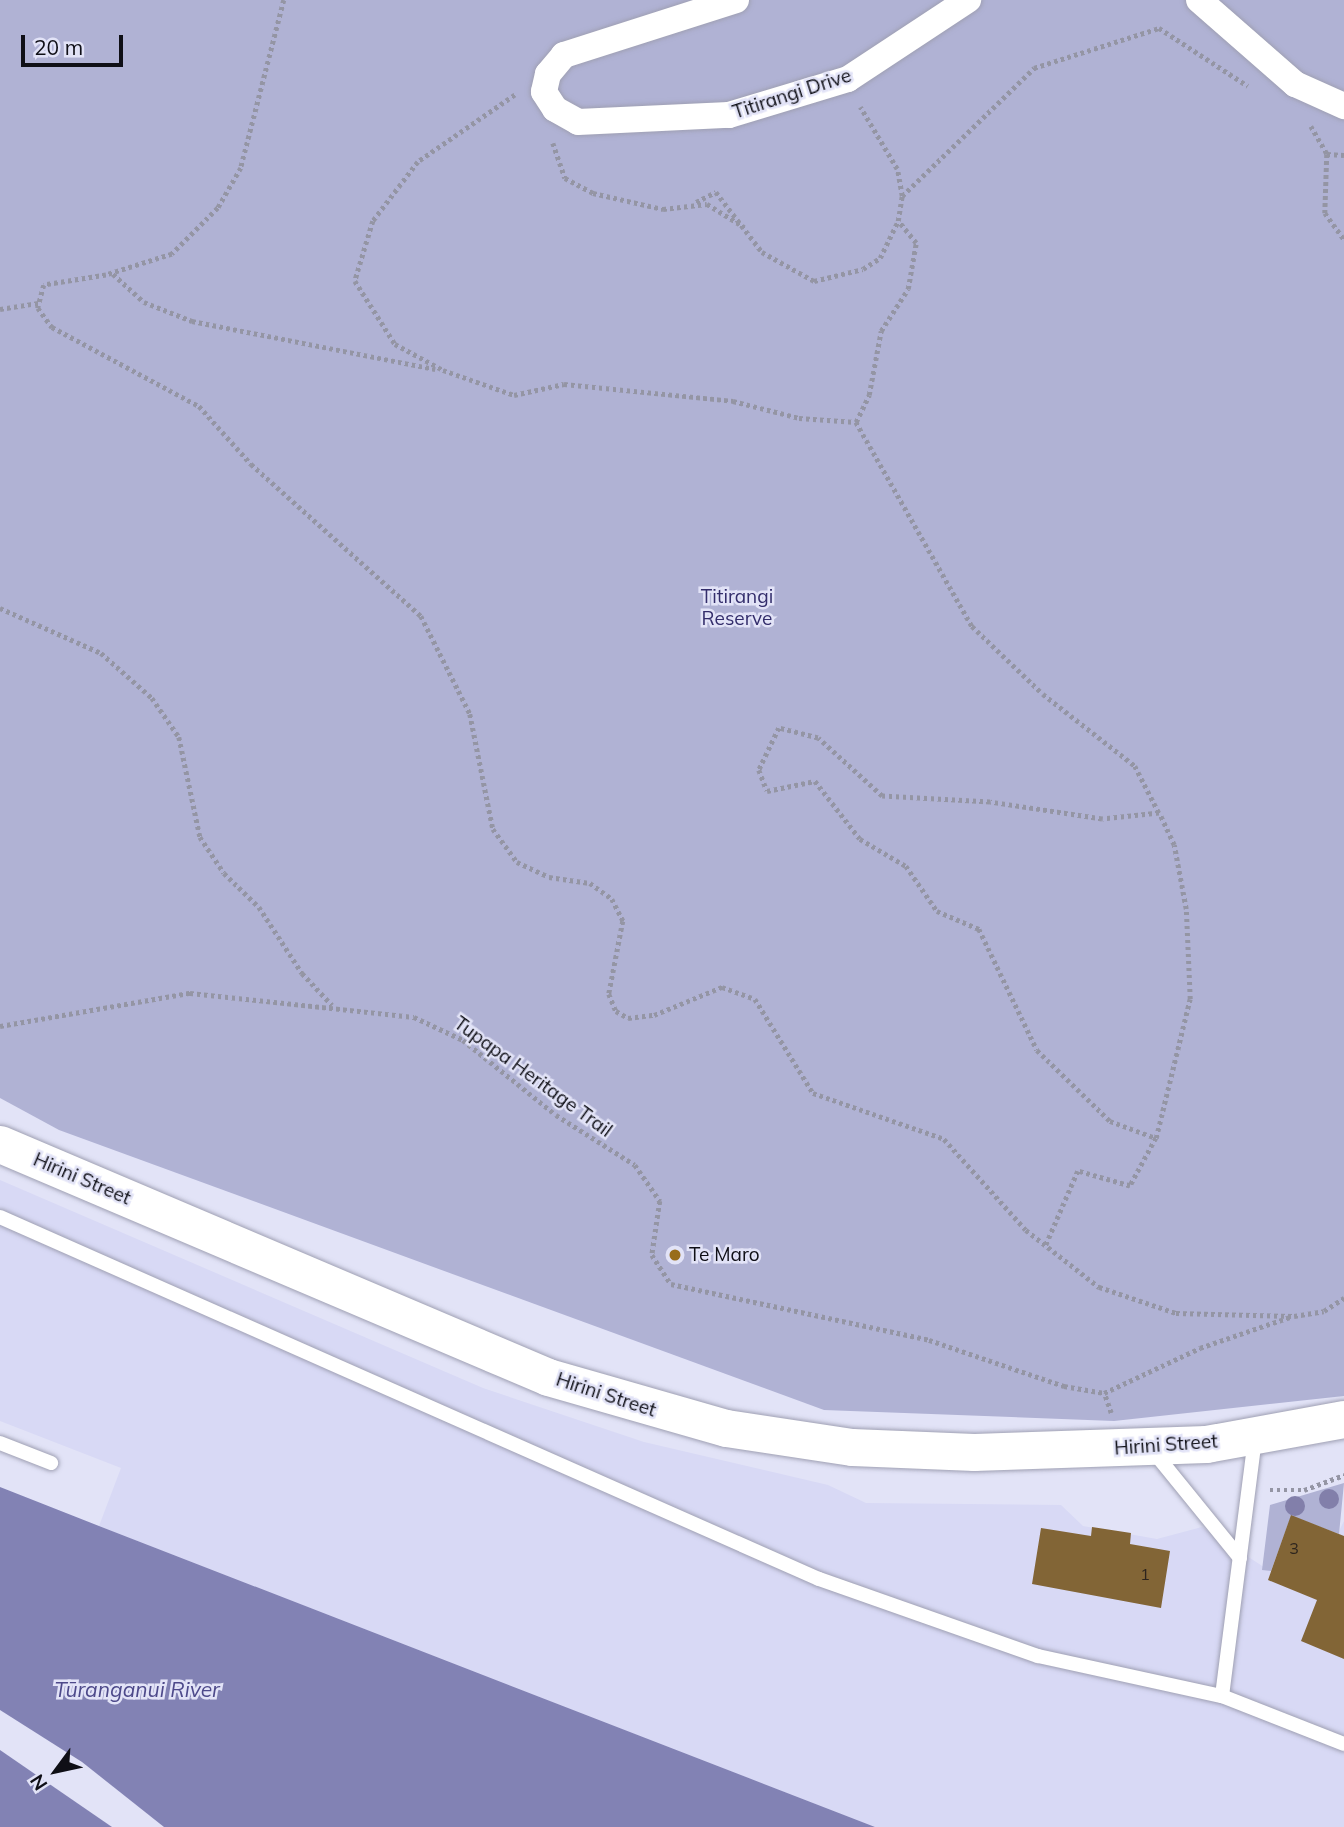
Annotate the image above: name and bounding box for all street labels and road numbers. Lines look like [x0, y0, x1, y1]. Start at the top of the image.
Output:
street label: Titirangi Drive [730, 64, 854, 124]
street label: Tupapa Heritage Trail [449, 1012, 617, 1142]
street label: Hirini Street [30, 1148, 134, 1210]
street label: Hirini Street [553, 1368, 659, 1422]
street label: Hirini Street [1114, 1430, 1218, 1460]

